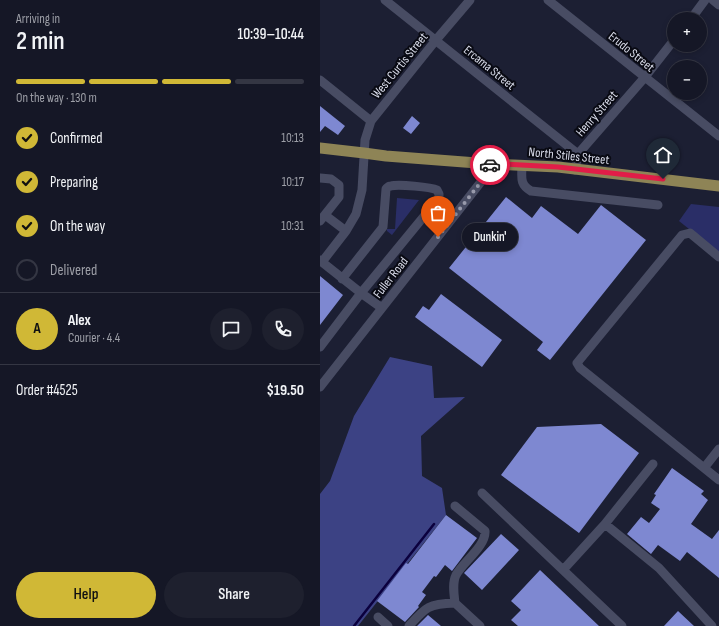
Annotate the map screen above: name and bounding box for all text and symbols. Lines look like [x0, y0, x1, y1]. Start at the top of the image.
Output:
text: Arriving in [16, 11, 60, 27]
map controls [667, 12, 707, 100]
button: + [667, 12, 707, 52]
text: 10:39–10:44 [238, 25, 304, 44]
text: 2 min [16, 26, 65, 57]
street label: Erudo Street [605, 28, 658, 75]
street label: West Curtis Street [368, 29, 431, 102]
street label: Ercama Street [460, 42, 518, 93]
button: − [667, 60, 707, 100]
street label: Henry Street [572, 87, 621, 140]
text: On the way · 130 m [16, 90, 97, 106]
icon: check [16, 127, 38, 149]
text: Confirmed [50, 129, 103, 148]
text: 10:13 [281, 130, 304, 146]
pin [646, 138, 680, 179]
street label: North Stiles Street [528, 144, 610, 168]
icon: home [652, 144, 674, 166]
courier [470, 145, 510, 185]
icon: car [479, 154, 501, 176]
icon: check [16, 171, 38, 193]
text: Preparing [50, 173, 98, 192]
text: 10:17 [282, 174, 304, 190]
pin [421, 196, 455, 237]
icon: bag [427, 202, 449, 224]
icon: check [16, 215, 38, 237]
text: On the way [50, 217, 105, 236]
text: 10:31 [281, 218, 304, 234]
callout: Dunkin' [462, 223, 518, 251]
text: Dunkin' [473, 229, 507, 245]
street label: Fuller Road [370, 254, 412, 301]
text: Delivered [50, 261, 97, 280]
button: chat [210, 308, 252, 350]
button: phone [262, 308, 304, 350]
text: Alex [68, 311, 91, 330]
text: A [33, 319, 41, 338]
text: Courier · 4.4 [68, 330, 120, 346]
text: Order #4525 [16, 381, 78, 400]
text: $19.50 [266, 381, 304, 400]
button: Help [16, 572, 156, 618]
button: Share [164, 572, 304, 618]

